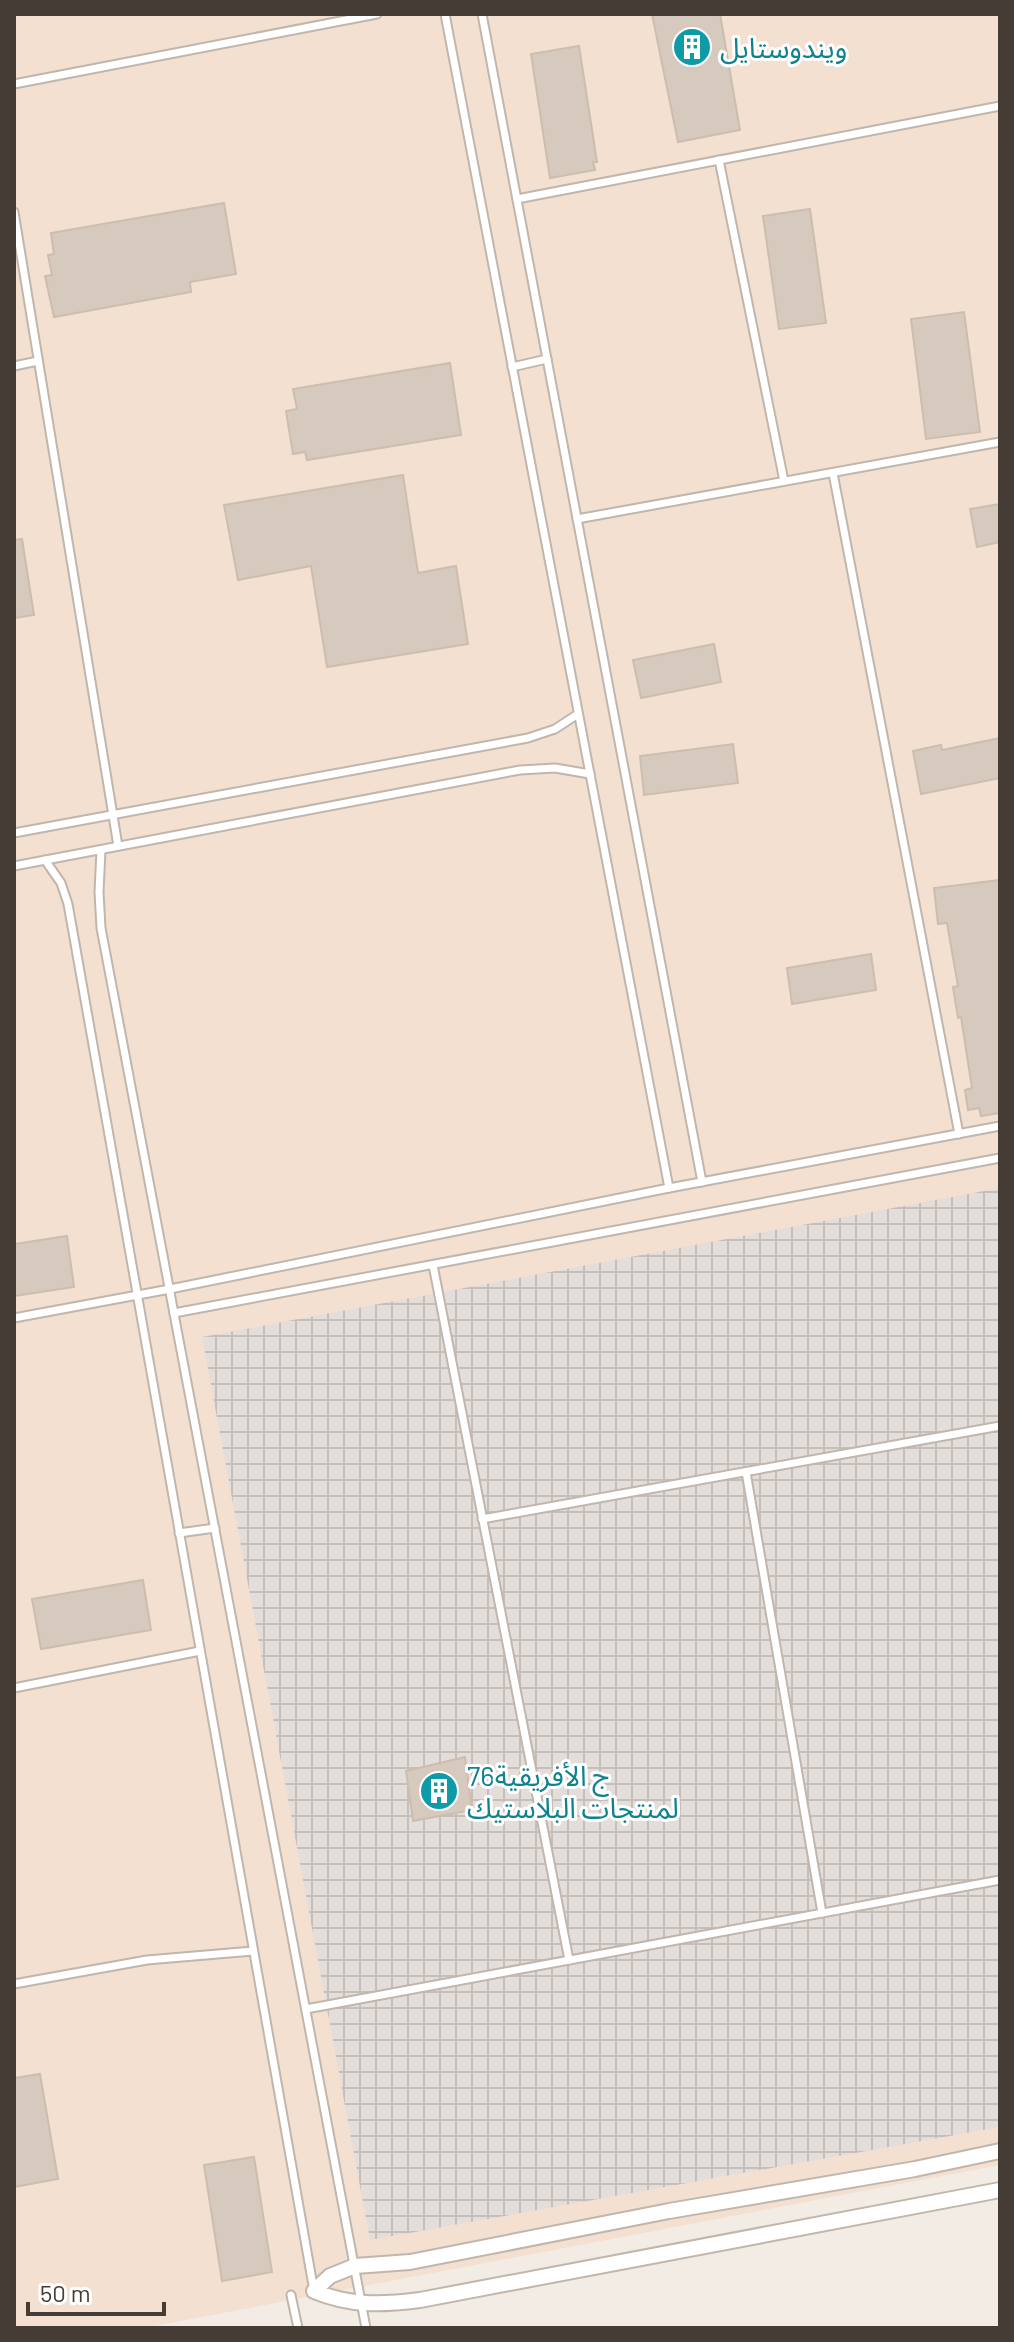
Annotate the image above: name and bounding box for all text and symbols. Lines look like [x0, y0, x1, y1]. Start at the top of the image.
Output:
building icon: ويندوستايل [671, 26, 713, 68]
place label: ويندوستايل [720, 30, 847, 65]
place label: 76ج الأفريقية لمنتجات البلاستيك [467, 1758, 679, 1824]
building icon: 76ج الأفريقية لمنتجات البلاستيك [418, 1770, 460, 1812]
scale bar [28, 2266, 164, 2316]
text: 50 m [40, 2278, 91, 2307]

